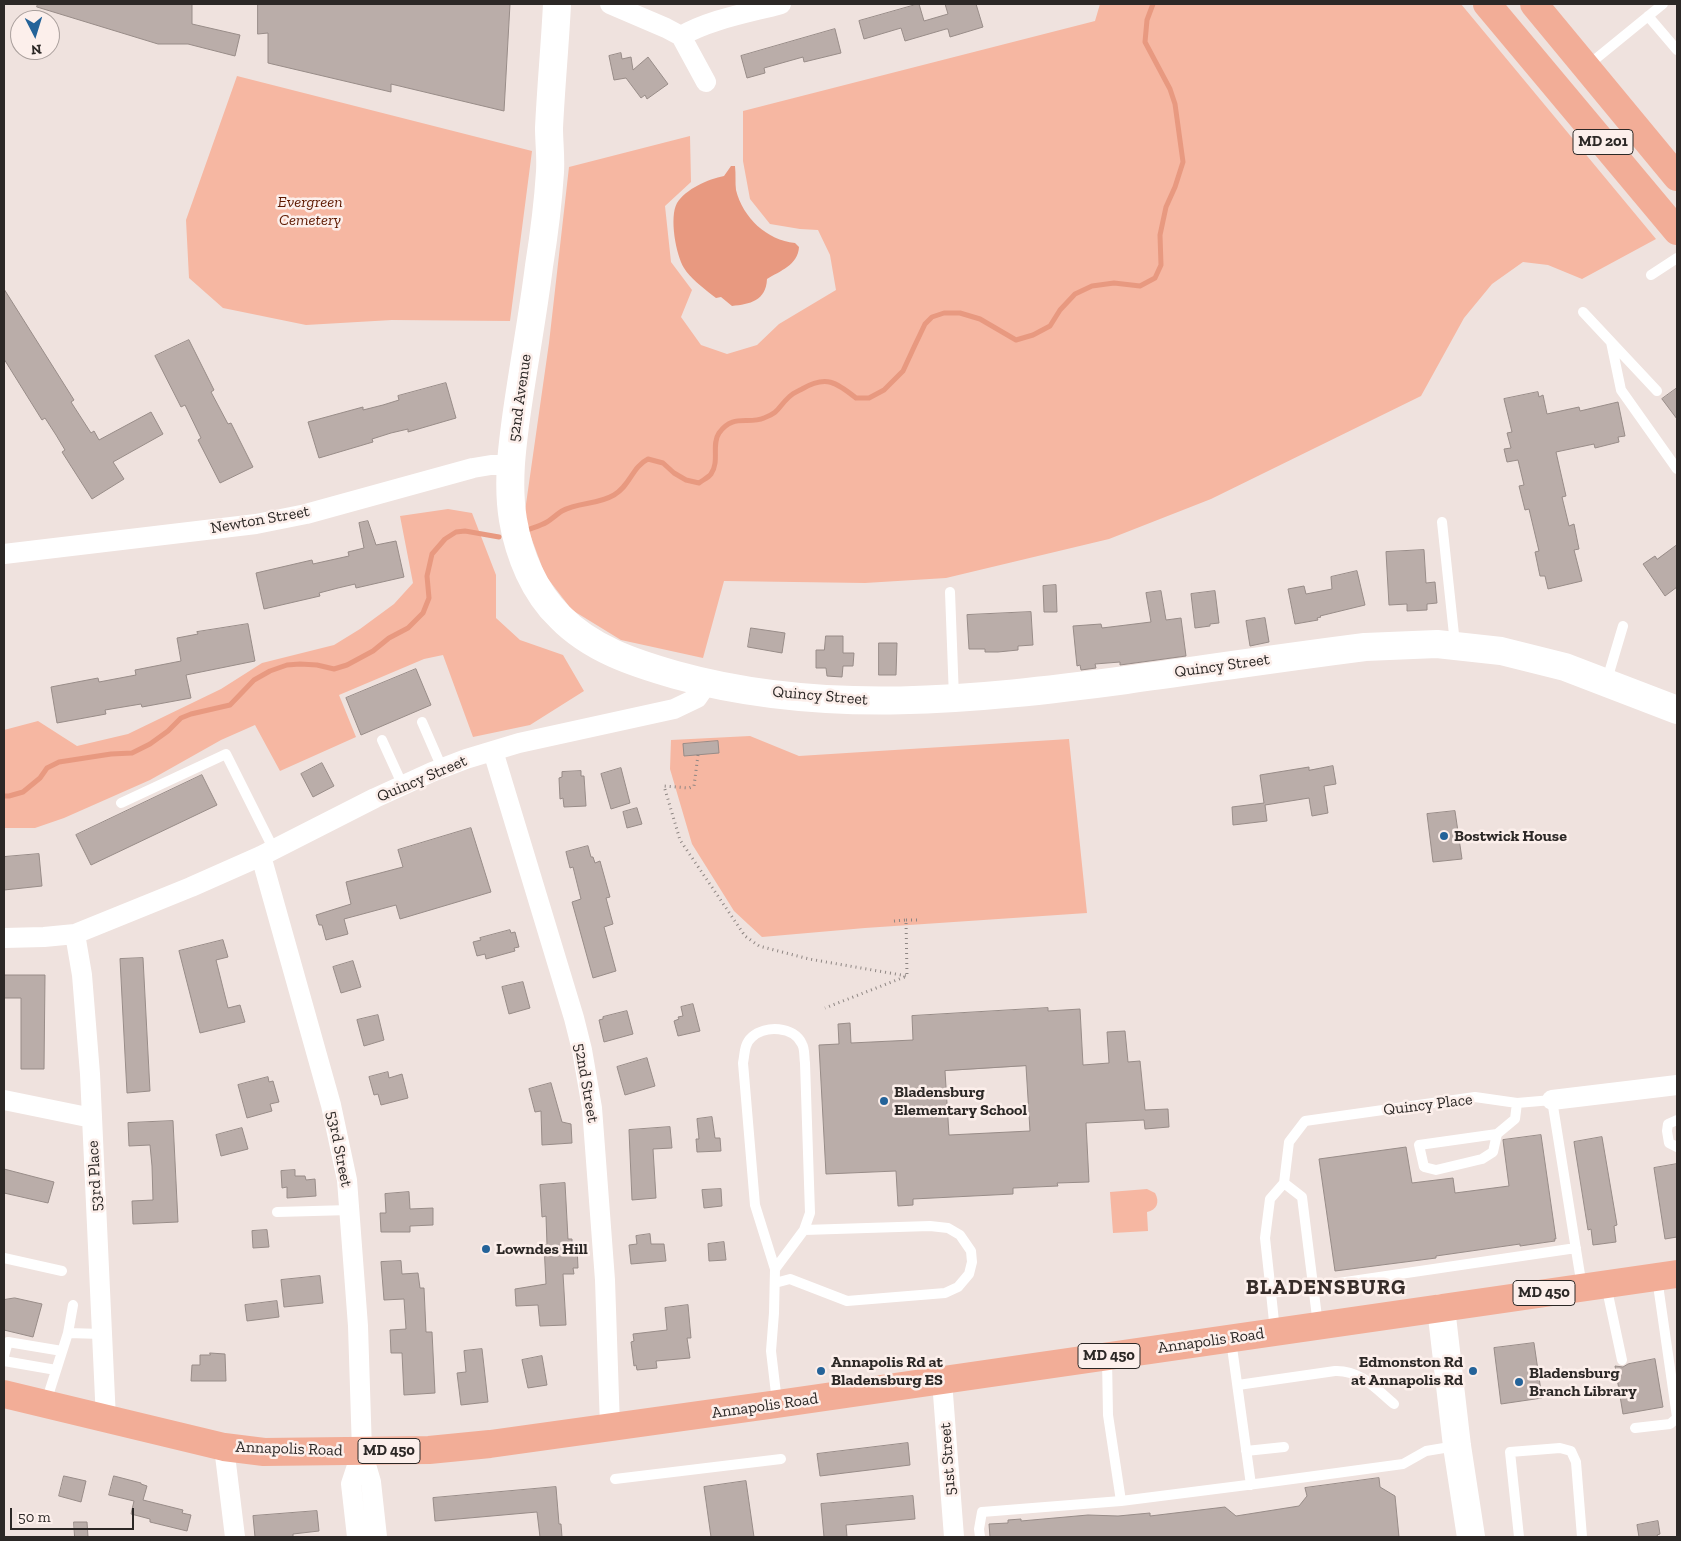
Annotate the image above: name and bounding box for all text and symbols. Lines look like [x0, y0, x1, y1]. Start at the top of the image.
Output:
north arrow [10, 10, 60, 60]
text: N [30, 41, 42, 58]
road number: MD 201 [1573, 130, 1633, 154]
park label: Evergreen Cemetery [277, 192, 343, 230]
street label: 52nd Avenue [504, 353, 536, 443]
street label: Newton Street [209, 502, 311, 538]
street label: Quincy Street [1173, 650, 1271, 682]
street label: Quincy Street [771, 682, 869, 710]
street label: Quincy Street [374, 751, 470, 807]
place label: Bostwick House [1454, 826, 1567, 846]
marker: Bostwick House [1438, 830, 1450, 842]
street label: 52nd Street [570, 1042, 602, 1124]
place label: Bladensburg Elementary School [894, 1082, 1027, 1120]
street label: Quincy Place [1382, 1090, 1474, 1120]
marker: Bladensburg Elementary School [878, 1095, 890, 1107]
street label: 53rd Street [322, 1109, 356, 1189]
street label: 53rd Place [84, 1140, 106, 1212]
place label: Lowndes Hill [496, 1239, 588, 1259]
marker: Lowndes Hill [480, 1243, 492, 1255]
district label: BLADENSBURG [1244, 1275, 1408, 1301]
road number: MD 450 [1513, 1280, 1575, 1306]
street label: Annapolis Road [1157, 1324, 1265, 1358]
road number: MD 450 [1078, 1344, 1140, 1368]
place label: Annapolis Rd at Bladensburg ES [831, 1352, 943, 1390]
place label: Edmonston Rd at Annapolis Rd [1351, 1352, 1463, 1390]
place label: Bladensburg Branch Library [1529, 1363, 1637, 1401]
marker: Annapolis Rd at Bladensburg ES [815, 1365, 827, 1377]
marker: Edmonston Rd at Annapolis Rd [1467, 1365, 1479, 1377]
marker: Bladensburg Branch Library [1513, 1376, 1525, 1388]
street label: Annapolis Road [711, 1389, 819, 1423]
street label: 51st Street [936, 1422, 960, 1496]
street label: Annapolis Road [235, 1438, 343, 1460]
road number: MD 450 [358, 1438, 420, 1464]
scale bar [12, 1498, 136, 1530]
text: 50 m [18, 1508, 51, 1526]

